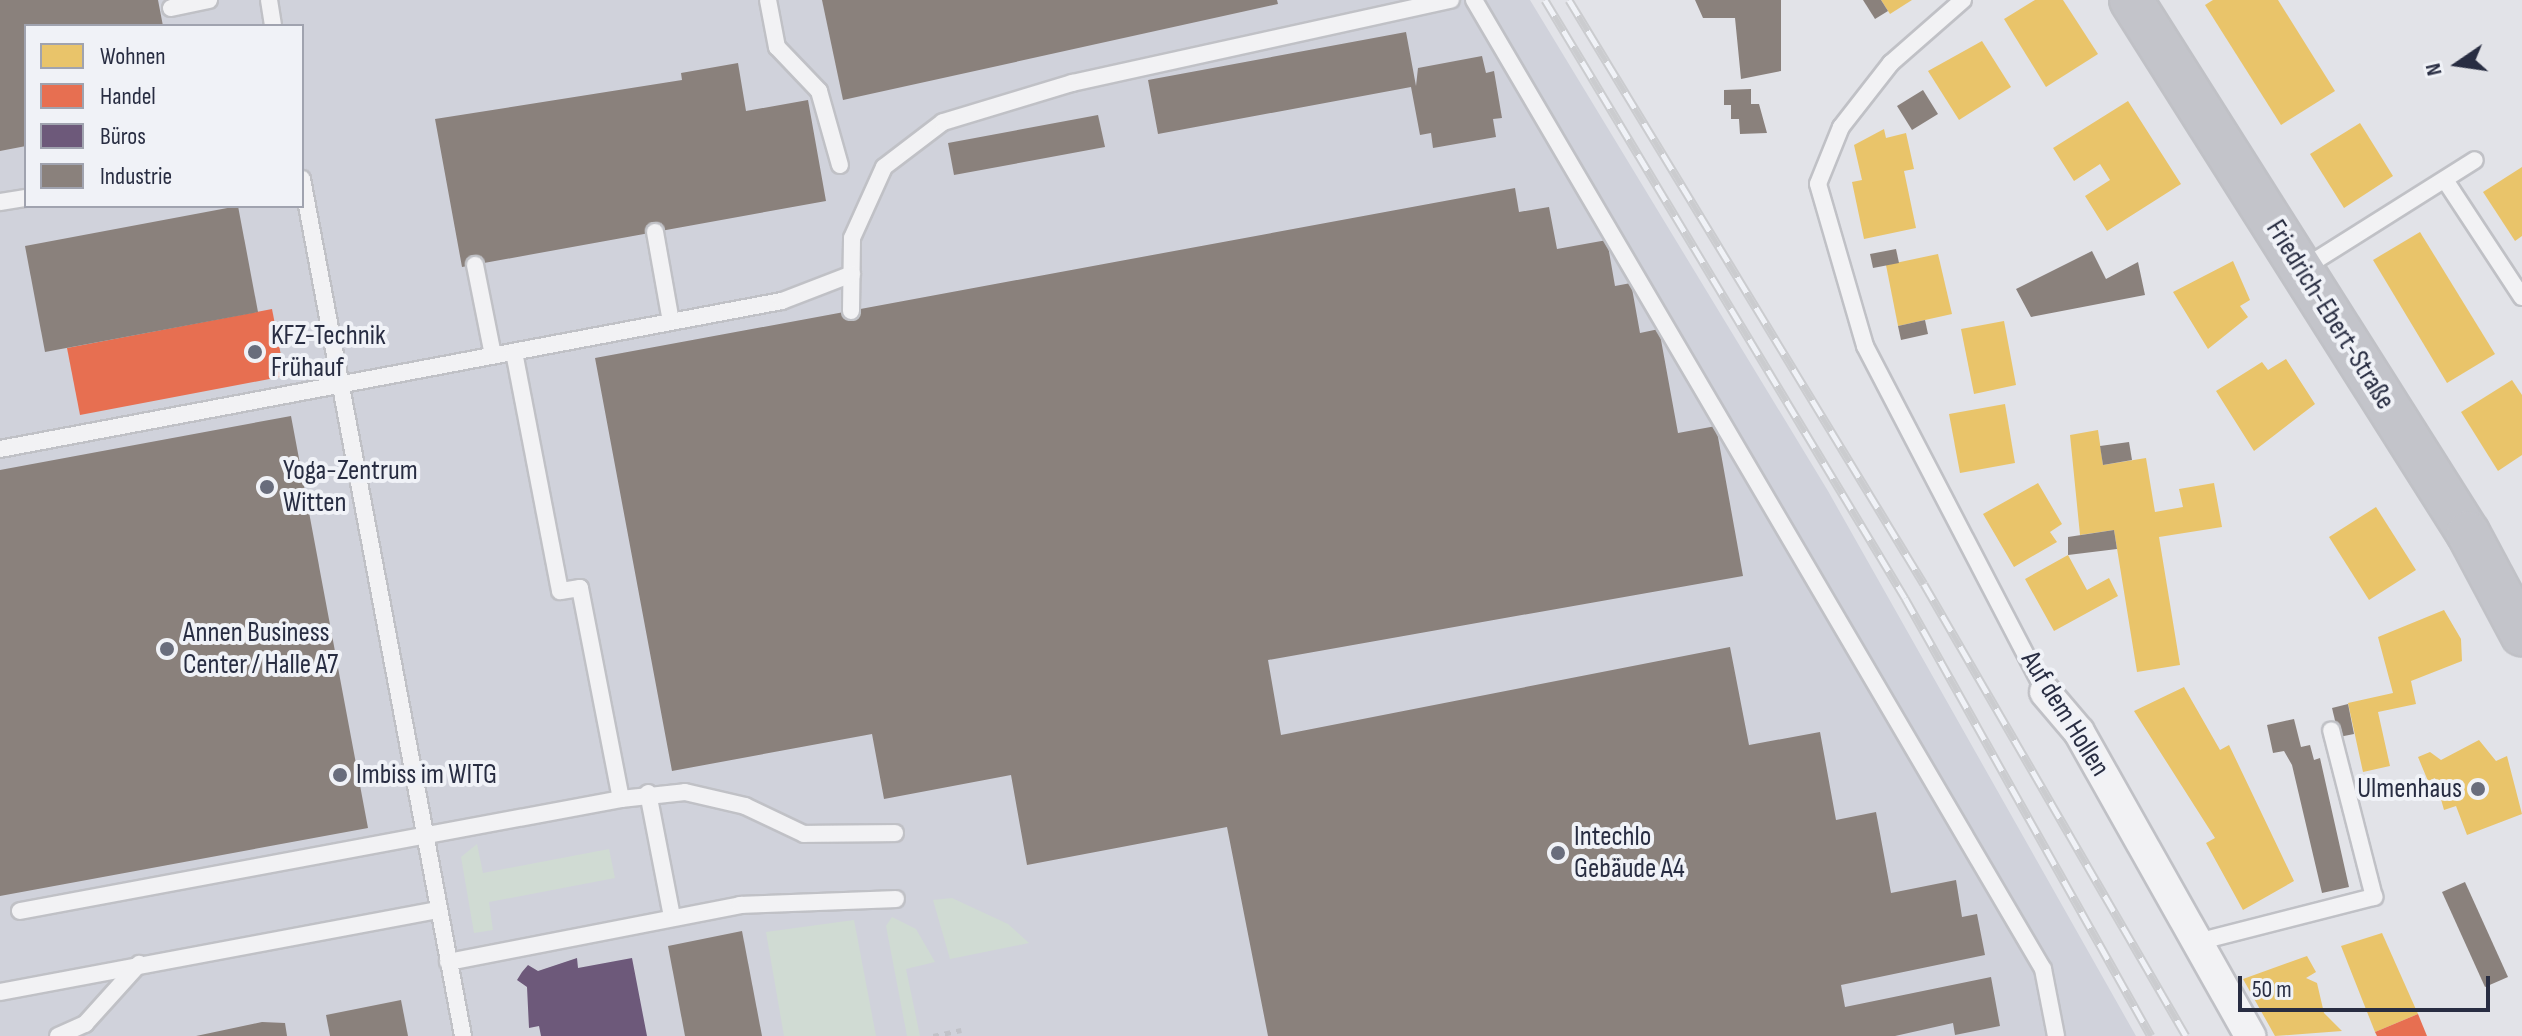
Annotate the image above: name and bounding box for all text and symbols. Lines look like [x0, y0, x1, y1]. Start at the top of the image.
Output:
legend [24, 24, 304, 208]
north arrow [2418, 24, 2498, 104]
text: Wohnen [100, 42, 166, 71]
text: N [2420, 61, 2449, 78]
text: Handel [100, 82, 156, 111]
text: Büros [100, 122, 146, 151]
text: Industrie [100, 162, 172, 191]
street label: Friedrich-Ebert-Straße [2258, 214, 2402, 416]
place label: KFZ-Technik Frühauf [271, 319, 386, 385]
marker: KFZ-Technik Frühauf [246, 343, 264, 361]
place label: Yoga-Zentrum Witten [283, 454, 418, 520]
marker: Yoga-Zentrum Witten [258, 478, 276, 496]
place label: Annen Business Center / Halle A7 [183, 616, 338, 682]
marker: Annen Business Center / Halle A7 [158, 640, 176, 658]
street label: Auf dem Hollen [2013, 645, 2117, 783]
place label: Imbiss im WITG [356, 758, 497, 792]
marker: Imbiss im WITG [331, 766, 349, 784]
place label: Ulmenhaus [2357, 772, 2462, 806]
marker: Ulmenhaus [2469, 780, 2487, 798]
place label: Intechlo Gebäude A4 [1574, 820, 1685, 886]
marker: Intechlo Gebäude A4 [1549, 844, 1567, 862]
scale bar [2242, 960, 2494, 1010]
text: 50 m [2252, 975, 2292, 1004]

